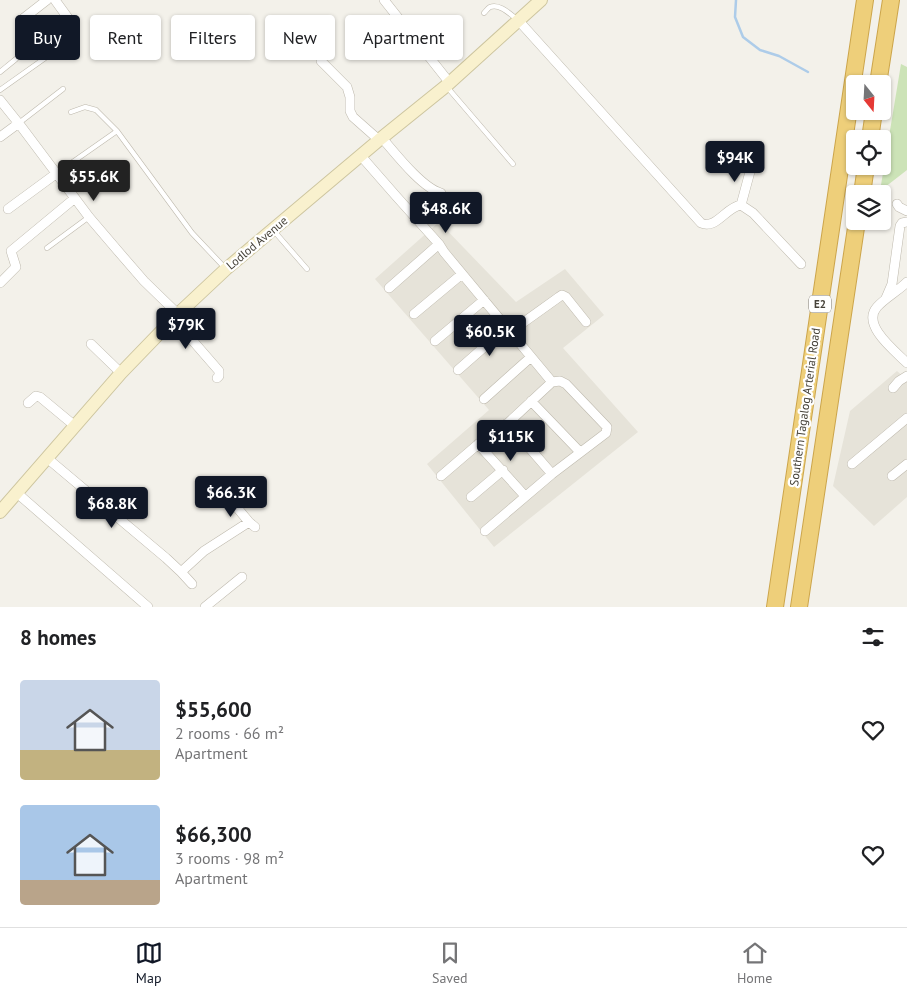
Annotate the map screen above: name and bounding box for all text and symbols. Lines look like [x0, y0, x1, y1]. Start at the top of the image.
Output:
chip: Buy [15, 15, 80, 60]
chip: Rent [90, 15, 161, 60]
chip: Filters [171, 15, 255, 60]
chip: New [265, 15, 335, 60]
chip: Apartment [345, 15, 463, 60]
north arrow [846, 75, 891, 120]
map controls [846, 75, 891, 230]
button: locate [846, 130, 891, 175]
pin: $94K [705, 140, 765, 183]
text: $94K [716, 147, 754, 167]
pin: $55.6K [53, 160, 135, 202]
text: $55.6K [69, 166, 119, 186]
button: layers [846, 185, 891, 230]
pin: $48.6K [405, 192, 487, 234]
text: $48.6K [421, 198, 471, 218]
street label: Lodlod Avenue [223, 213, 290, 272]
road number: E2 [809, 296, 831, 312]
pin: $79K [156, 308, 216, 350]
text: $79K [167, 314, 205, 334]
pin: $60.5K [449, 314, 531, 357]
text: $60.5K [465, 321, 515, 341]
street label: Southern Tagalog Arterial Road [786, 327, 823, 487]
pin: $115K [476, 420, 546, 462]
text: $115K [488, 426, 534, 446]
pin: $66.3K [190, 476, 272, 518]
text: $66.3K [206, 482, 256, 502]
pin: $68.8K [71, 486, 153, 529]
text: $68.8K [87, 493, 137, 513]
icon: filters [859, 623, 887, 651]
text: 8 homes [20, 624, 96, 651]
text: $55,600 [175, 696, 252, 723]
icon: home [60, 700, 120, 760]
icon: heart [859, 716, 887, 744]
text: 2 rooms · 66 m² [175, 723, 284, 743]
text: Apartment [175, 743, 248, 763]
text: $66,300 [175, 821, 252, 848]
icon: home [60, 825, 120, 885]
icon: heart [859, 841, 887, 869]
text: 3 rooms · 98 m² [175, 848, 284, 868]
text: Apartment [175, 868, 248, 888]
tab: Map [135, 939, 163, 987]
tab: Saved [432, 939, 468, 987]
tab: Home [737, 939, 772, 987]

